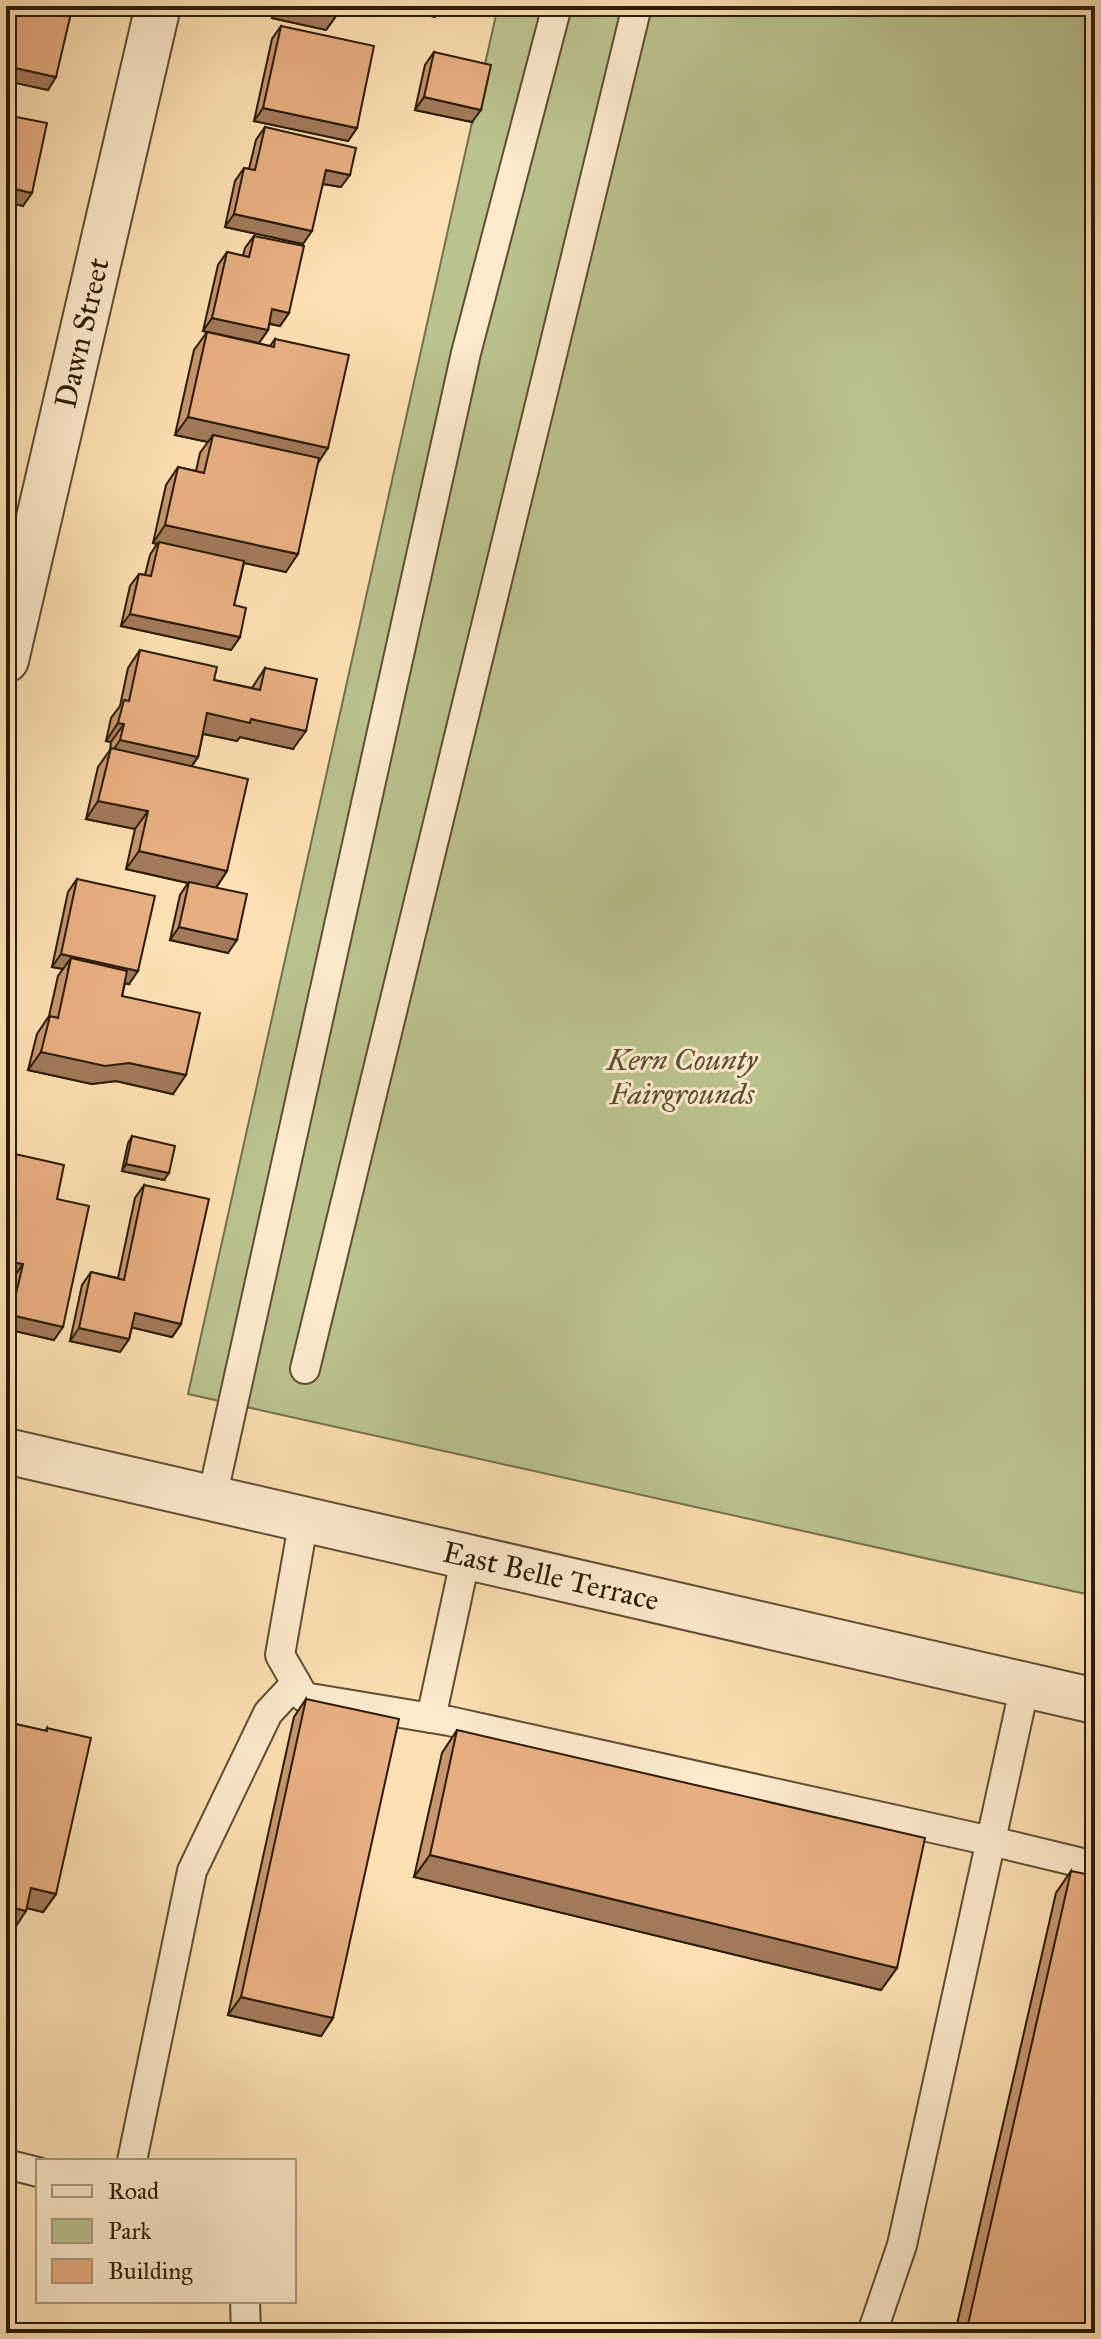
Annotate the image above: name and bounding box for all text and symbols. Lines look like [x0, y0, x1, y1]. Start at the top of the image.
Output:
street label: Dawn Street [47, 254, 117, 412]
park label: Kern County Fairgrounds [605, 1042, 759, 1112]
street label: East Belle Terrace [440, 1534, 662, 1618]
legend [36, 2159, 296, 2303]
text: Road [108, 2176, 159, 2206]
text: Park [108, 2216, 152, 2246]
text: Building [108, 2256, 193, 2286]

